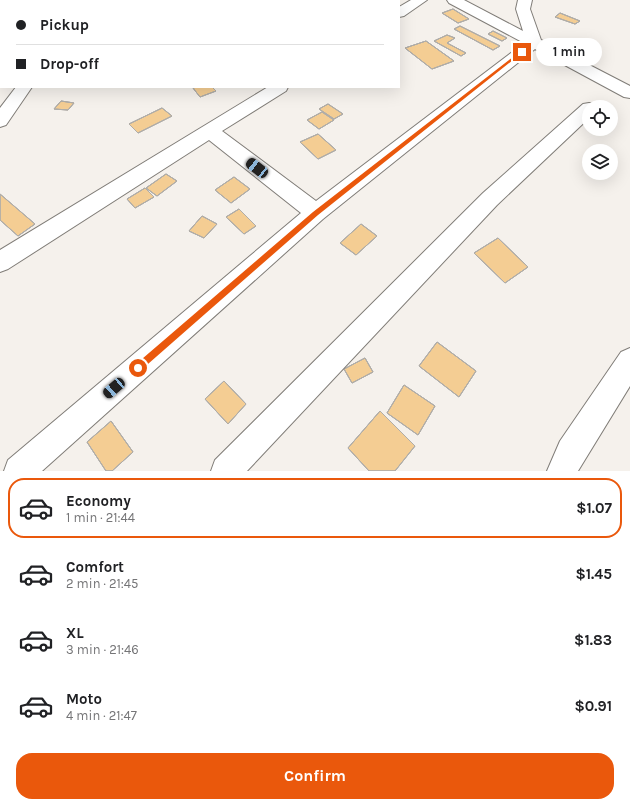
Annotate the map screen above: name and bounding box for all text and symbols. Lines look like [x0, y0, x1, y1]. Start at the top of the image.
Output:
text: Pickup [40, 16, 89, 34]
callout: 1 min [536, 38, 602, 66]
route end [513, 43, 531, 61]
text: 1 min [553, 44, 585, 59]
text: Drop-off [40, 55, 99, 73]
map controls [582, 100, 618, 180]
button: locate [582, 100, 618, 136]
button: layers [582, 144, 618, 180]
car [244, 156, 270, 180]
route start [129, 359, 147, 377]
car [101, 376, 127, 400]
icon: car [18, 490, 54, 526]
text: Economy [66, 492, 131, 510]
text: $1.07 [576, 499, 612, 517]
text: 1 min · 21:44 [66, 510, 135, 525]
icon: car [18, 556, 54, 592]
text: Comfort [66, 558, 124, 576]
text: $1.45 [575, 565, 612, 583]
text: 2 min · 21:45 [66, 576, 138, 591]
icon: car [18, 622, 54, 658]
text: XL [66, 624, 84, 642]
text: $1.83 [574, 631, 612, 649]
text: 3 min · 21:46 [66, 642, 139, 657]
icon: car [18, 688, 54, 724]
text: Moto [66, 690, 102, 708]
text: $0.91 [574, 697, 612, 715]
text: 4 min · 21:47 [66, 708, 137, 723]
button: Confirm [16, 753, 614, 799]

